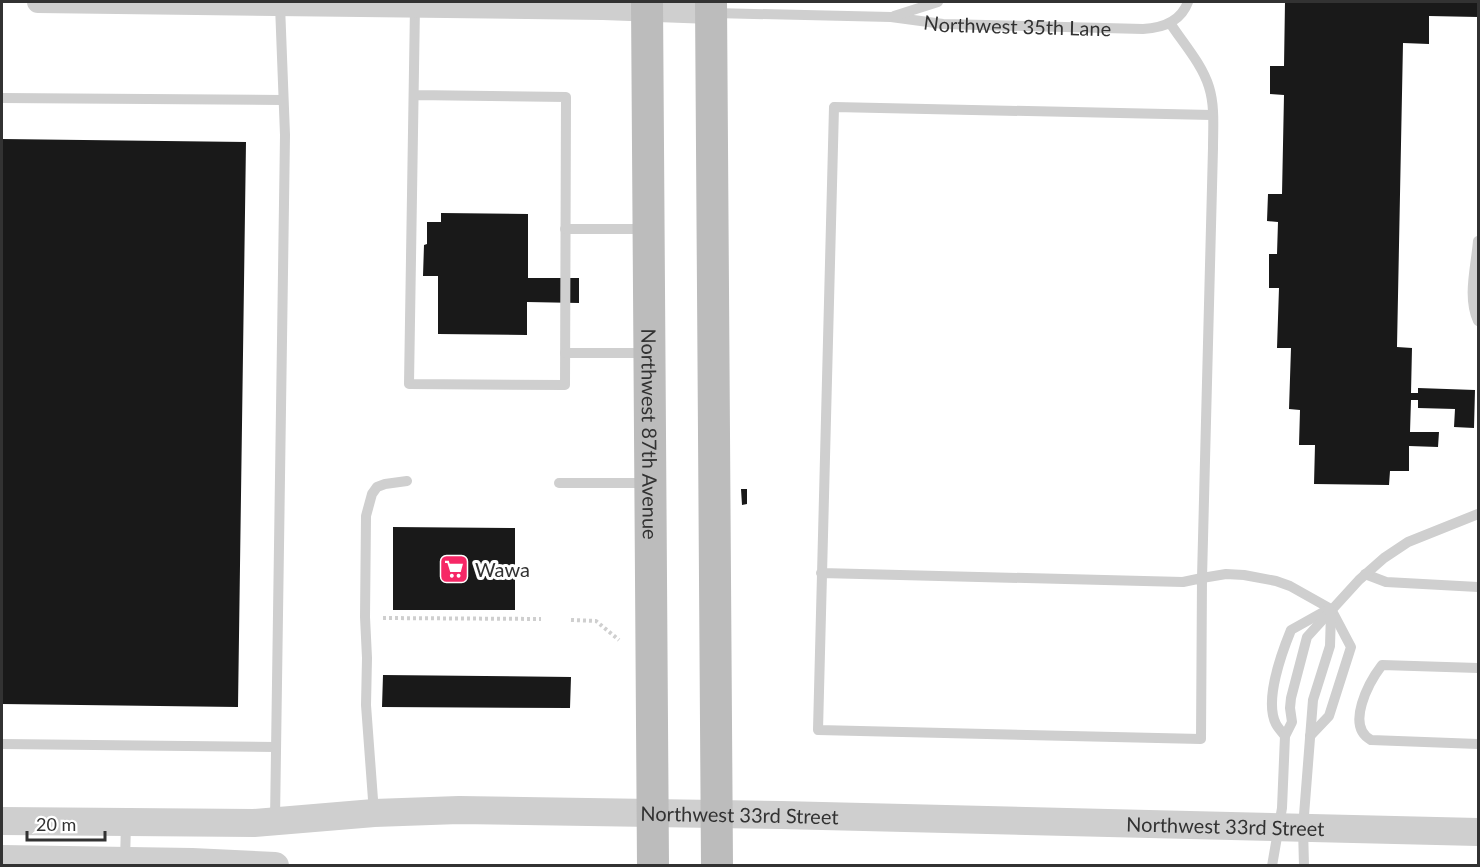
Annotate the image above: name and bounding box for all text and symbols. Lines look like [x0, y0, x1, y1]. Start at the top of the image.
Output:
street label: Northwest 35th Lane [922, 10, 1112, 40]
street label: Northwest 87th Avenue [637, 328, 663, 540]
supermarket icon: Wawa [438, 553, 470, 585]
place label: Wawa [475, 557, 530, 581]
street label: Northwest 33rd Street [640, 801, 839, 828]
scale bar [27, 804, 105, 842]
street label: Northwest 33rd Street [1126, 811, 1325, 840]
text: 20 m [36, 813, 76, 835]

